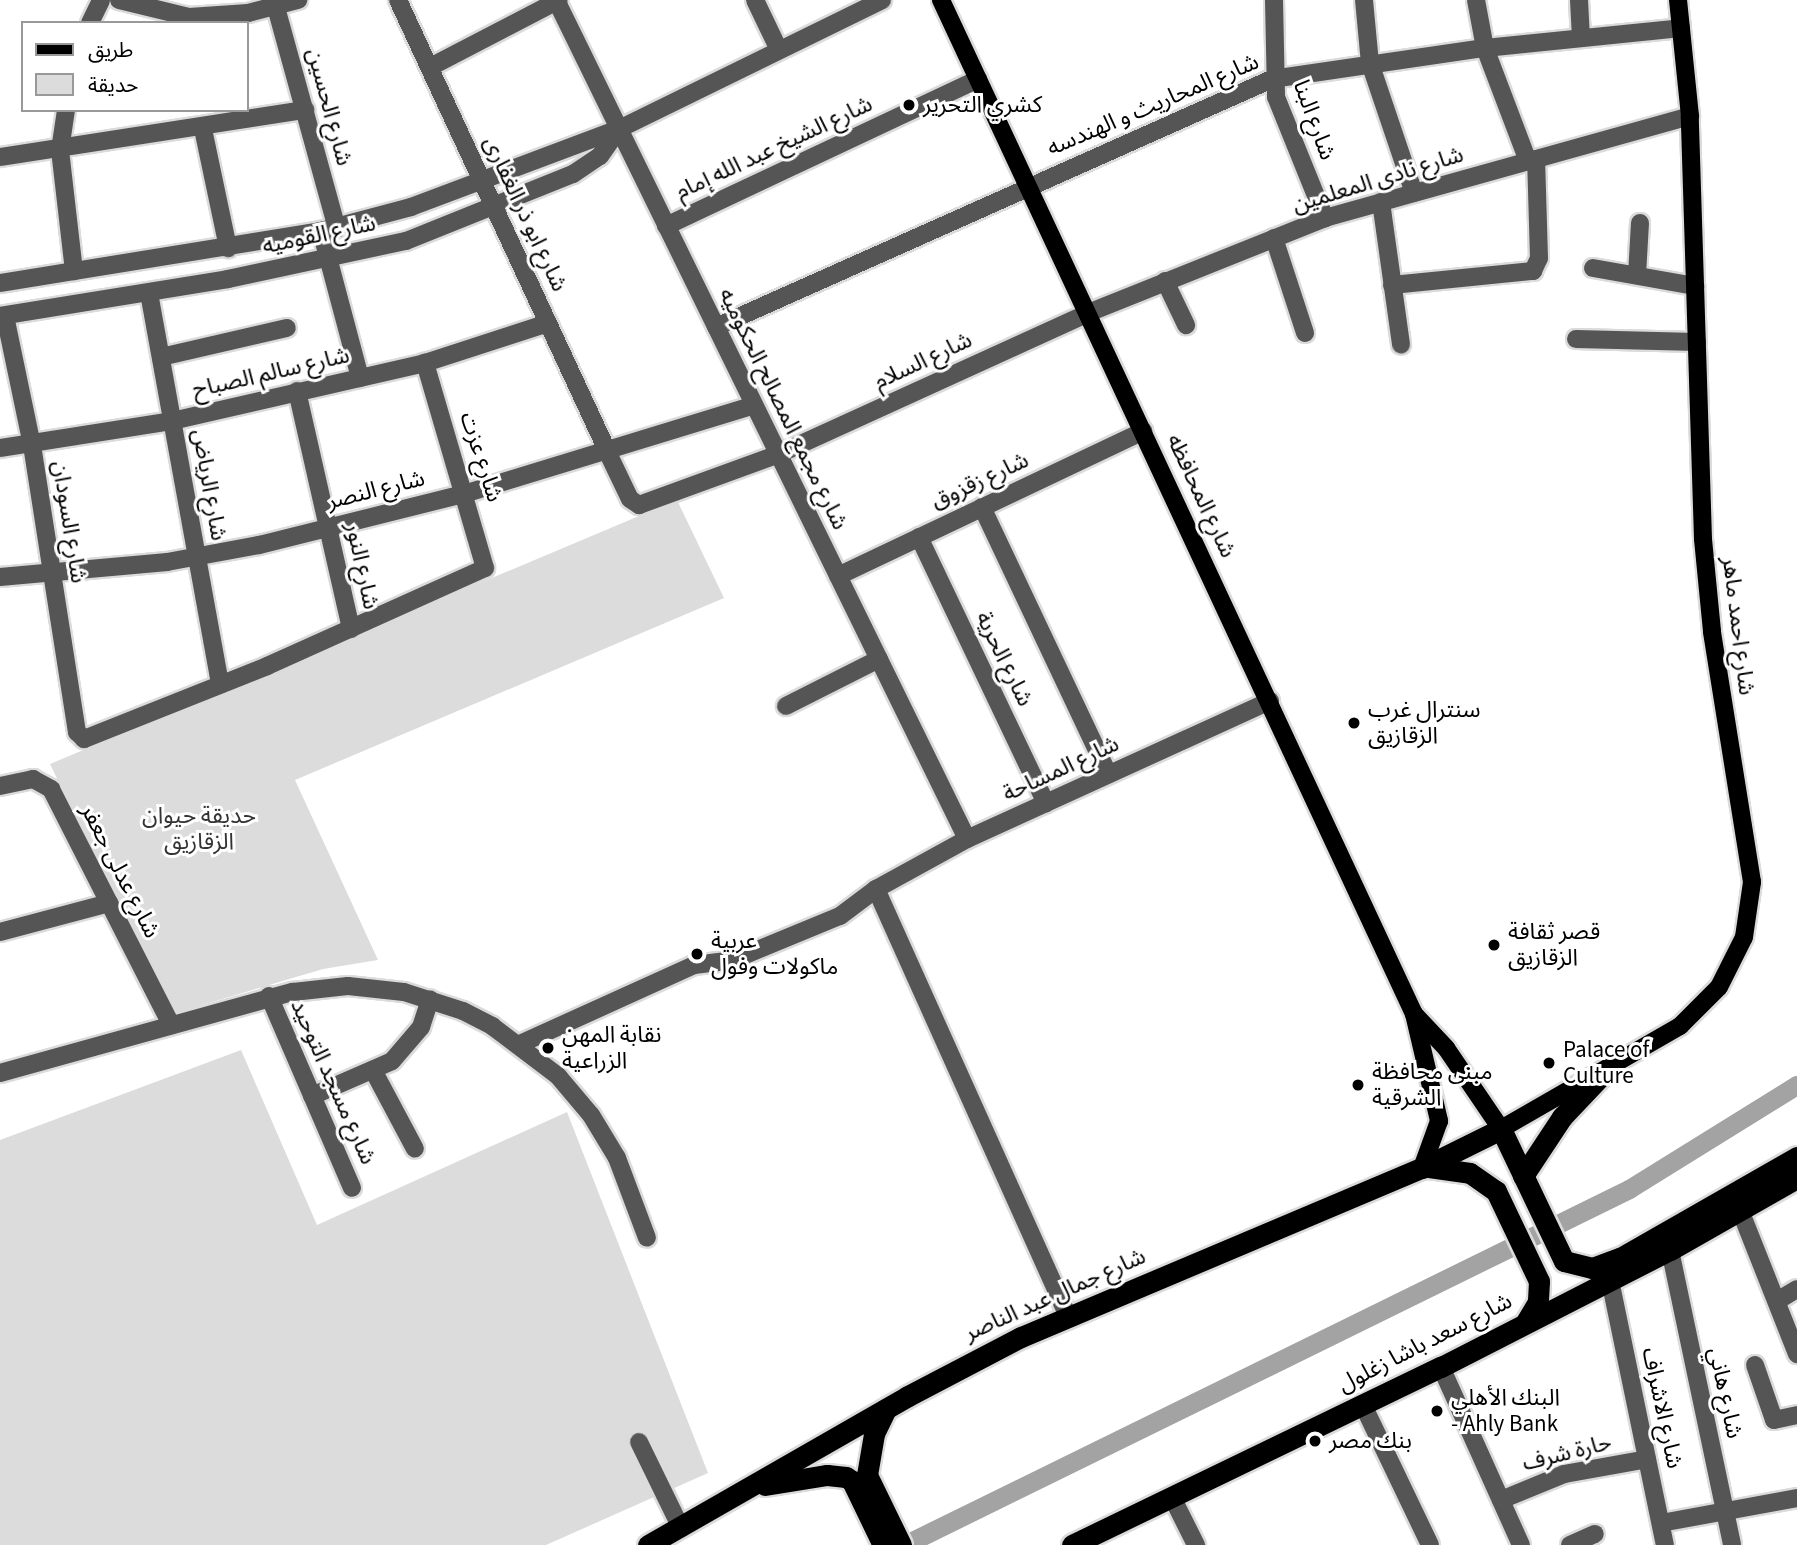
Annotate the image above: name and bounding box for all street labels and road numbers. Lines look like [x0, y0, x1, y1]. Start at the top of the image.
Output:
street label: شارع الحسين [300, 45, 358, 169]
street label: شارع المحاريث و الهندسه [1043, 48, 1263, 162]
street label: شارع البنا [1287, 76, 1341, 164]
street label: شارع الشيخ عبد الله إمام [671, 90, 877, 206]
street label: شارع ابو ذر الغفارى [477, 132, 573, 296]
street label: شارع نادى المعلمين [1289, 141, 1467, 219]
street label: شارع القوميه [260, 210, 378, 260]
street label: شارع مجمع المصالح الحكوميه [712, 284, 854, 534]
street label: شارع السلام [869, 326, 977, 396]
street label: شارع سالم الصباح [190, 342, 352, 404]
street label: شارع عزت [454, 409, 508, 505]
street label: شارع الرياض [186, 427, 232, 543]
street label: شارع المحافظه [1160, 430, 1242, 562]
street label: شارع زقزوق [927, 446, 1033, 516]
street label: شارع السودان [46, 459, 92, 585]
street label: شارع النصر [324, 465, 428, 515]
street label: شارع النور [339, 520, 385, 612]
street label: شارع احمد ماهر [1716, 555, 1760, 697]
street label: شارع الحرية [969, 607, 1039, 711]
street label: شارع المساحة [998, 730, 1124, 808]
street label: شارع عدلى جعفر [74, 799, 166, 943]
street label: شارع مسجد التوحيد [284, 995, 382, 1169]
street label: شارع جمال عبد الناصر [960, 1243, 1150, 1347]
street label: شارع سعد باشا زغلول [1333, 1287, 1517, 1399]
street label: شارع الاشراف [1636, 1345, 1688, 1471]
street label: شارع هاني [1702, 1345, 1748, 1441]
street label: حارة شرف [1520, 1429, 1614, 1477]

